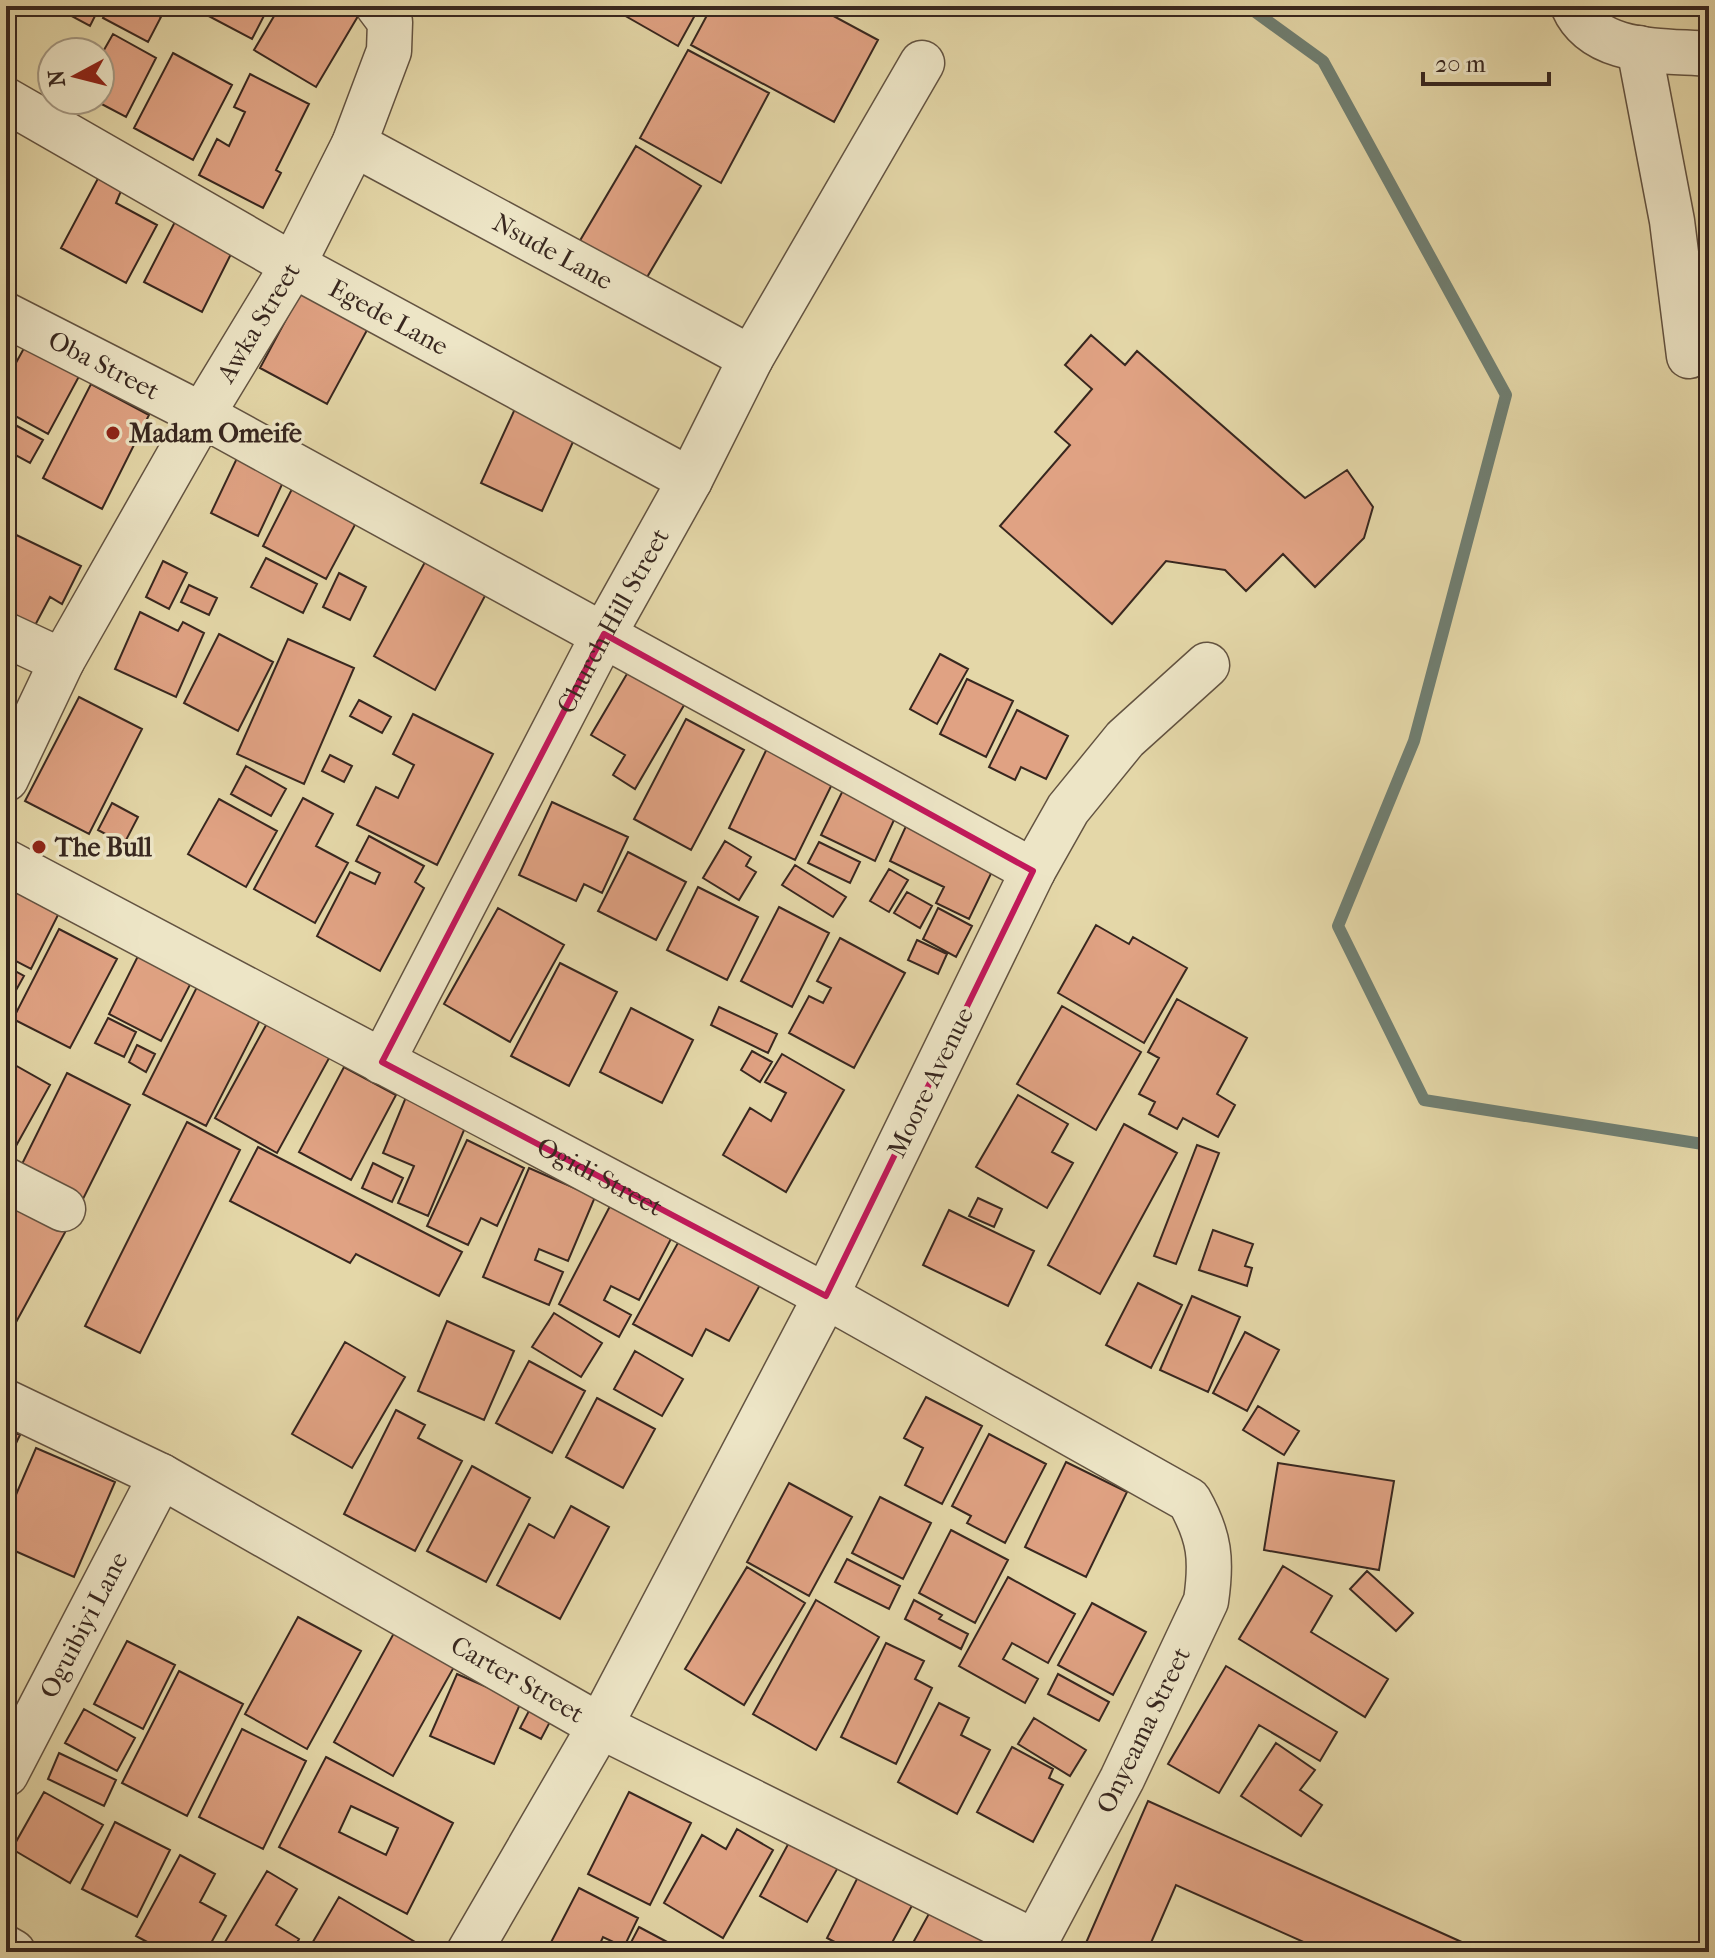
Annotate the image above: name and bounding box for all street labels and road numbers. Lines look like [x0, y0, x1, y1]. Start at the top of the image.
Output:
street label: Nsude Lane [487, 207, 618, 297]
street label: Awka Street [210, 256, 307, 389]
street label: Egede Lane [324, 273, 454, 362]
street label: Oba Street [43, 324, 165, 407]
street label: Church Hill Street [551, 522, 676, 719]
street label: Moore Avenue [881, 1002, 980, 1162]
street label: Ogidi Street [531, 1131, 669, 1223]
street label: Oguibiyi Lane [33, 1547, 135, 1704]
street label: Carter Street [445, 1629, 590, 1730]
street label: Onyeama Street [1090, 1642, 1197, 1818]

